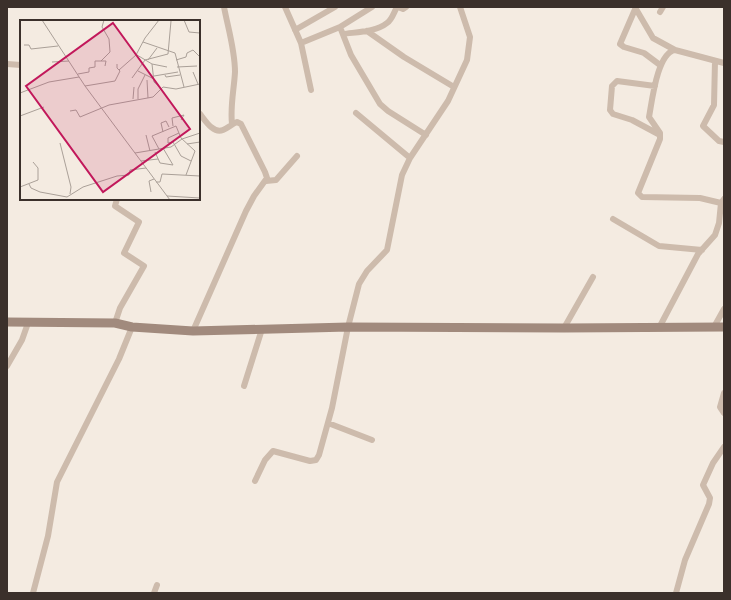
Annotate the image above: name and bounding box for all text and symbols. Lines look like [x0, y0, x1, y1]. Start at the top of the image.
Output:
inset map [20, 20, 200, 200]

